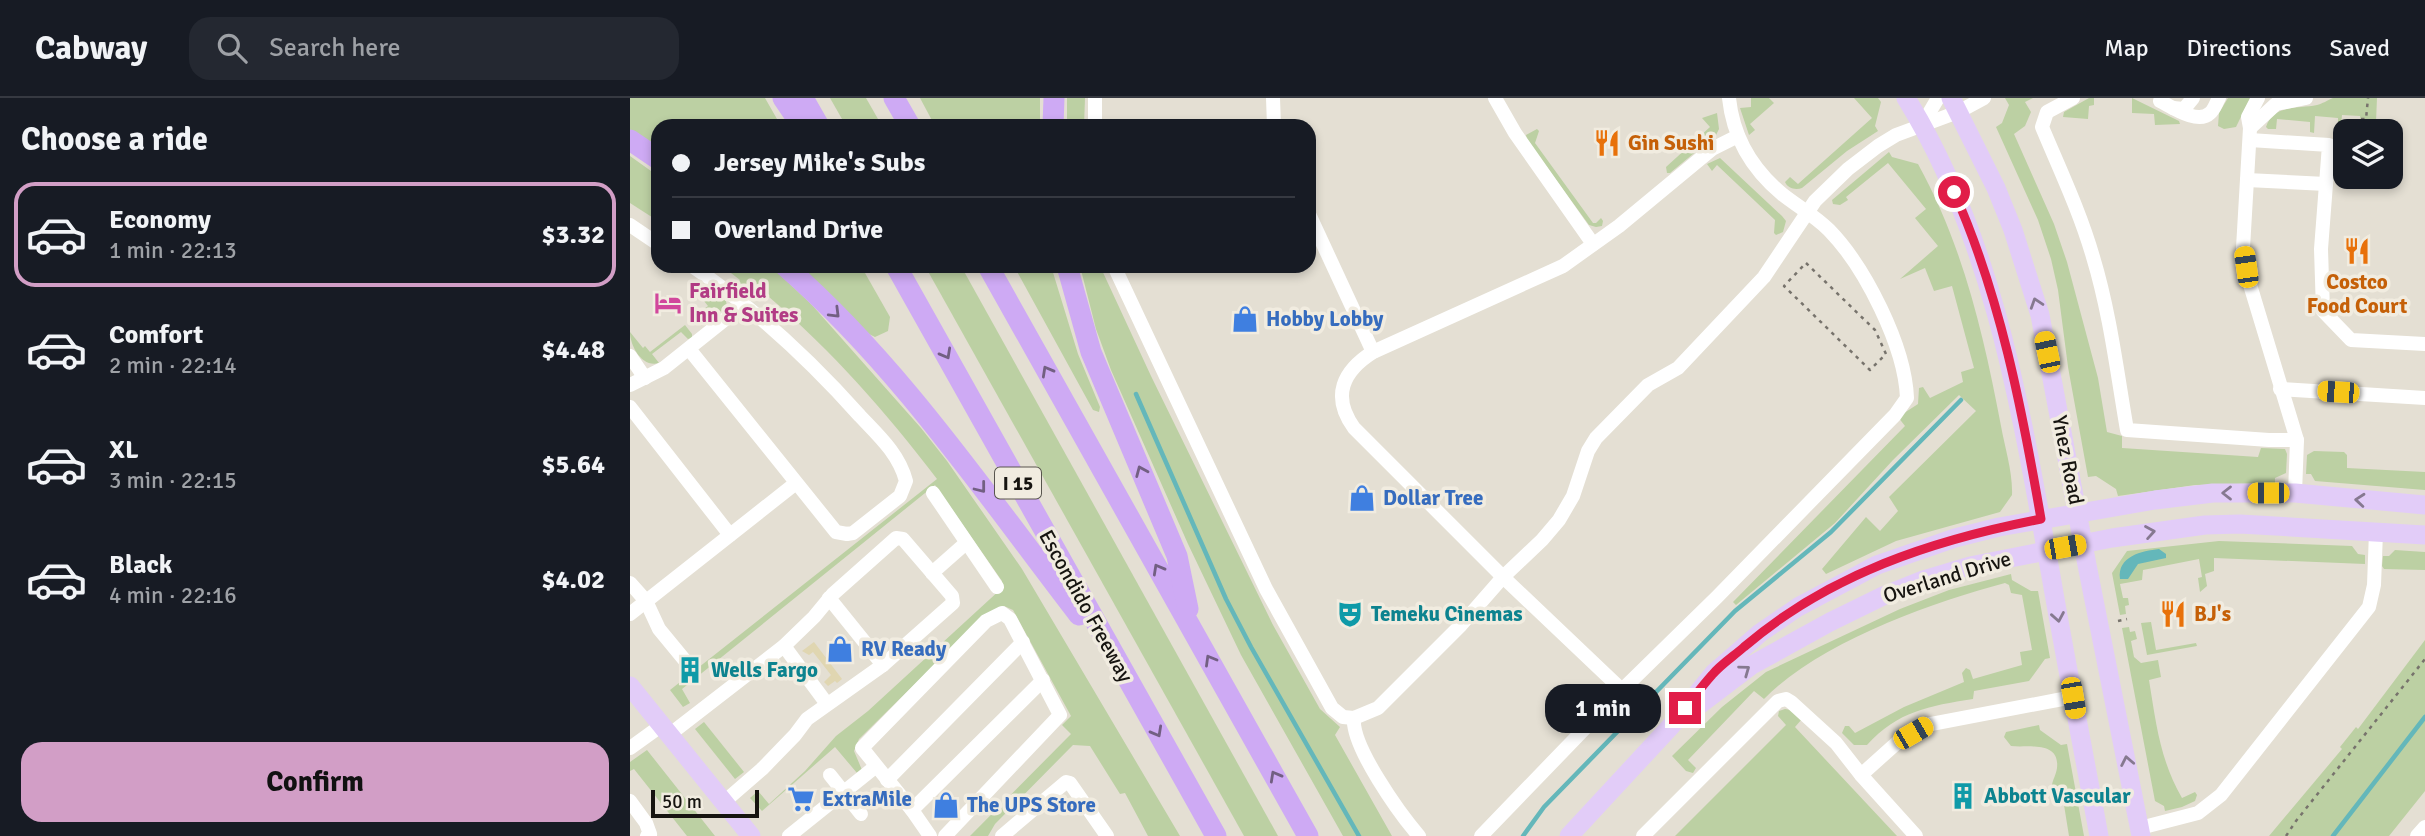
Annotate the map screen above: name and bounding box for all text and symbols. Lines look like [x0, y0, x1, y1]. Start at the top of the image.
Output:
search box [189, 17, 679, 80]
text: Cabway [35, 28, 147, 69]
icon: search [213, 29, 251, 67]
text: Search here [269, 32, 400, 64]
text: Map [2104, 33, 2149, 63]
text: Directions [2187, 33, 2292, 63]
text: Saved [2330, 33, 2390, 63]
map controls [2333, 119, 2403, 189]
button: layers [2333, 119, 2403, 189]
text: Choose a ride [21, 120, 208, 159]
restaurant icon: Gin Sushi [1592, 128, 1622, 158]
place label: Gin Sushi [1628, 130, 1714, 156]
text: Jersey Mike's Subs [714, 147, 925, 179]
route start [1938, 176, 1970, 208]
icon: car [25, 203, 88, 266]
text: Economy [109, 204, 211, 236]
text: Overland Drive [714, 214, 883, 246]
text: $3.32 [541, 219, 605, 251]
text: 1 min · 22:13 [109, 236, 237, 265]
restaurant icon: Costco Food Court [2342, 236, 2372, 266]
car [2233, 245, 2260, 289]
place label: Costco Food Court [2307, 269, 2407, 319]
place label: Fairfield Inn & Suites [689, 278, 798, 328]
hotel icon: Fairfield Inn & Suites [653, 288, 683, 318]
one-way arrow [2030, 297, 2044, 309]
shop icon: Hobby Lobby [1230, 304, 1260, 334]
one-way arrow [826, 305, 839, 318]
place label: Hobby Lobby [1266, 306, 1384, 332]
icon: car [25, 318, 88, 381]
text: Comfort [109, 319, 203, 351]
car [2033, 329, 2062, 375]
text: $4.48 [541, 334, 605, 366]
one-way arrow [938, 347, 951, 359]
text: 2 min · 22:14 [109, 351, 237, 380]
one-way arrow [1042, 366, 1055, 378]
car [2317, 380, 2360, 404]
street label: Ynez Road [2047, 413, 2089, 507]
icon: car [25, 433, 88, 496]
text: XL [109, 434, 139, 466]
text: $5.64 [541, 449, 605, 481]
text: 3 min · 22:15 [109, 466, 237, 495]
one-way arrow [1136, 466, 1150, 478]
road number: I 15 [995, 468, 1041, 498]
one-way arrow [972, 480, 985, 492]
shop icon: Dollar Tree [1347, 483, 1377, 513]
car [2248, 483, 2290, 504]
place label: Dollar Tree [1383, 485, 1483, 511]
one-way arrow [2221, 485, 2232, 501]
one-way arrow [2354, 492, 2366, 507]
street label: Escondido Freeway [1033, 525, 1139, 687]
one-way arrow [2144, 525, 2156, 540]
car [2043, 533, 2088, 561]
street label: Overland Drive [1880, 545, 2014, 609]
icon: car [25, 548, 88, 611]
text: Black [109, 549, 172, 581]
text: $4.02 [541, 564, 605, 596]
one-way arrow [1153, 564, 1166, 576]
text: 4 min · 22:16 [109, 581, 237, 610]
theatre icon: Temeku Cinemas [1335, 599, 1365, 629]
restaurant icon: BJ's [2158, 599, 2188, 629]
place label: Temeku Cinemas [1371, 601, 1523, 627]
place label: BJ's [2194, 601, 2231, 627]
one-way arrow [2050, 611, 2065, 623]
shop icon: RV Ready [825, 634, 855, 664]
place label: RV Ready [861, 636, 947, 662]
building icon: Wells Fargo [675, 655, 705, 685]
one-way arrow [1205, 655, 1218, 667]
place label: Wells Fargo [711, 657, 818, 683]
one-way arrow [1737, 666, 1750, 679]
car [2060, 675, 2087, 721]
callout: 1 min [1545, 684, 1660, 732]
route end [1669, 692, 1701, 724]
text: 1 min [1575, 694, 1631, 723]
car [1890, 713, 1937, 753]
one-way arrow [1149, 724, 1162, 737]
button: Confirm [21, 742, 609, 822]
one-way arrow [2120, 755, 2135, 767]
one-way arrow [1270, 771, 1283, 784]
building icon: Abbott Vascular [1948, 781, 1978, 811]
place label: Abbott Vascular [1984, 783, 2131, 809]
supermarket icon: ExtraMile [786, 784, 816, 814]
place label: ExtraMile [822, 786, 912, 812]
scale bar [651, 787, 760, 819]
text: 50 m [662, 790, 702, 814]
shop icon: The UPS Store [931, 790, 961, 820]
place label: The UPS Store [967, 792, 1096, 818]

